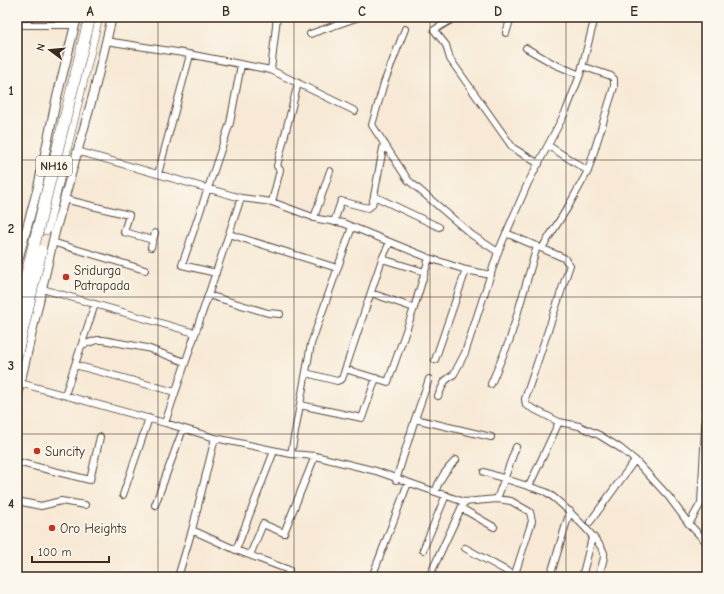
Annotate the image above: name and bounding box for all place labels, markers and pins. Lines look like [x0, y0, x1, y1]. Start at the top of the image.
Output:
place label: Sridurga Patrapada [74, 263, 130, 293]
marker: Sridurga Patrapada [61, 272, 71, 282]
place label: Suncity [45, 444, 85, 459]
marker: Suncity [32, 446, 42, 456]
place label: Oro Heights [60, 521, 126, 536]
marker: Oro Heights [47, 523, 57, 533]

